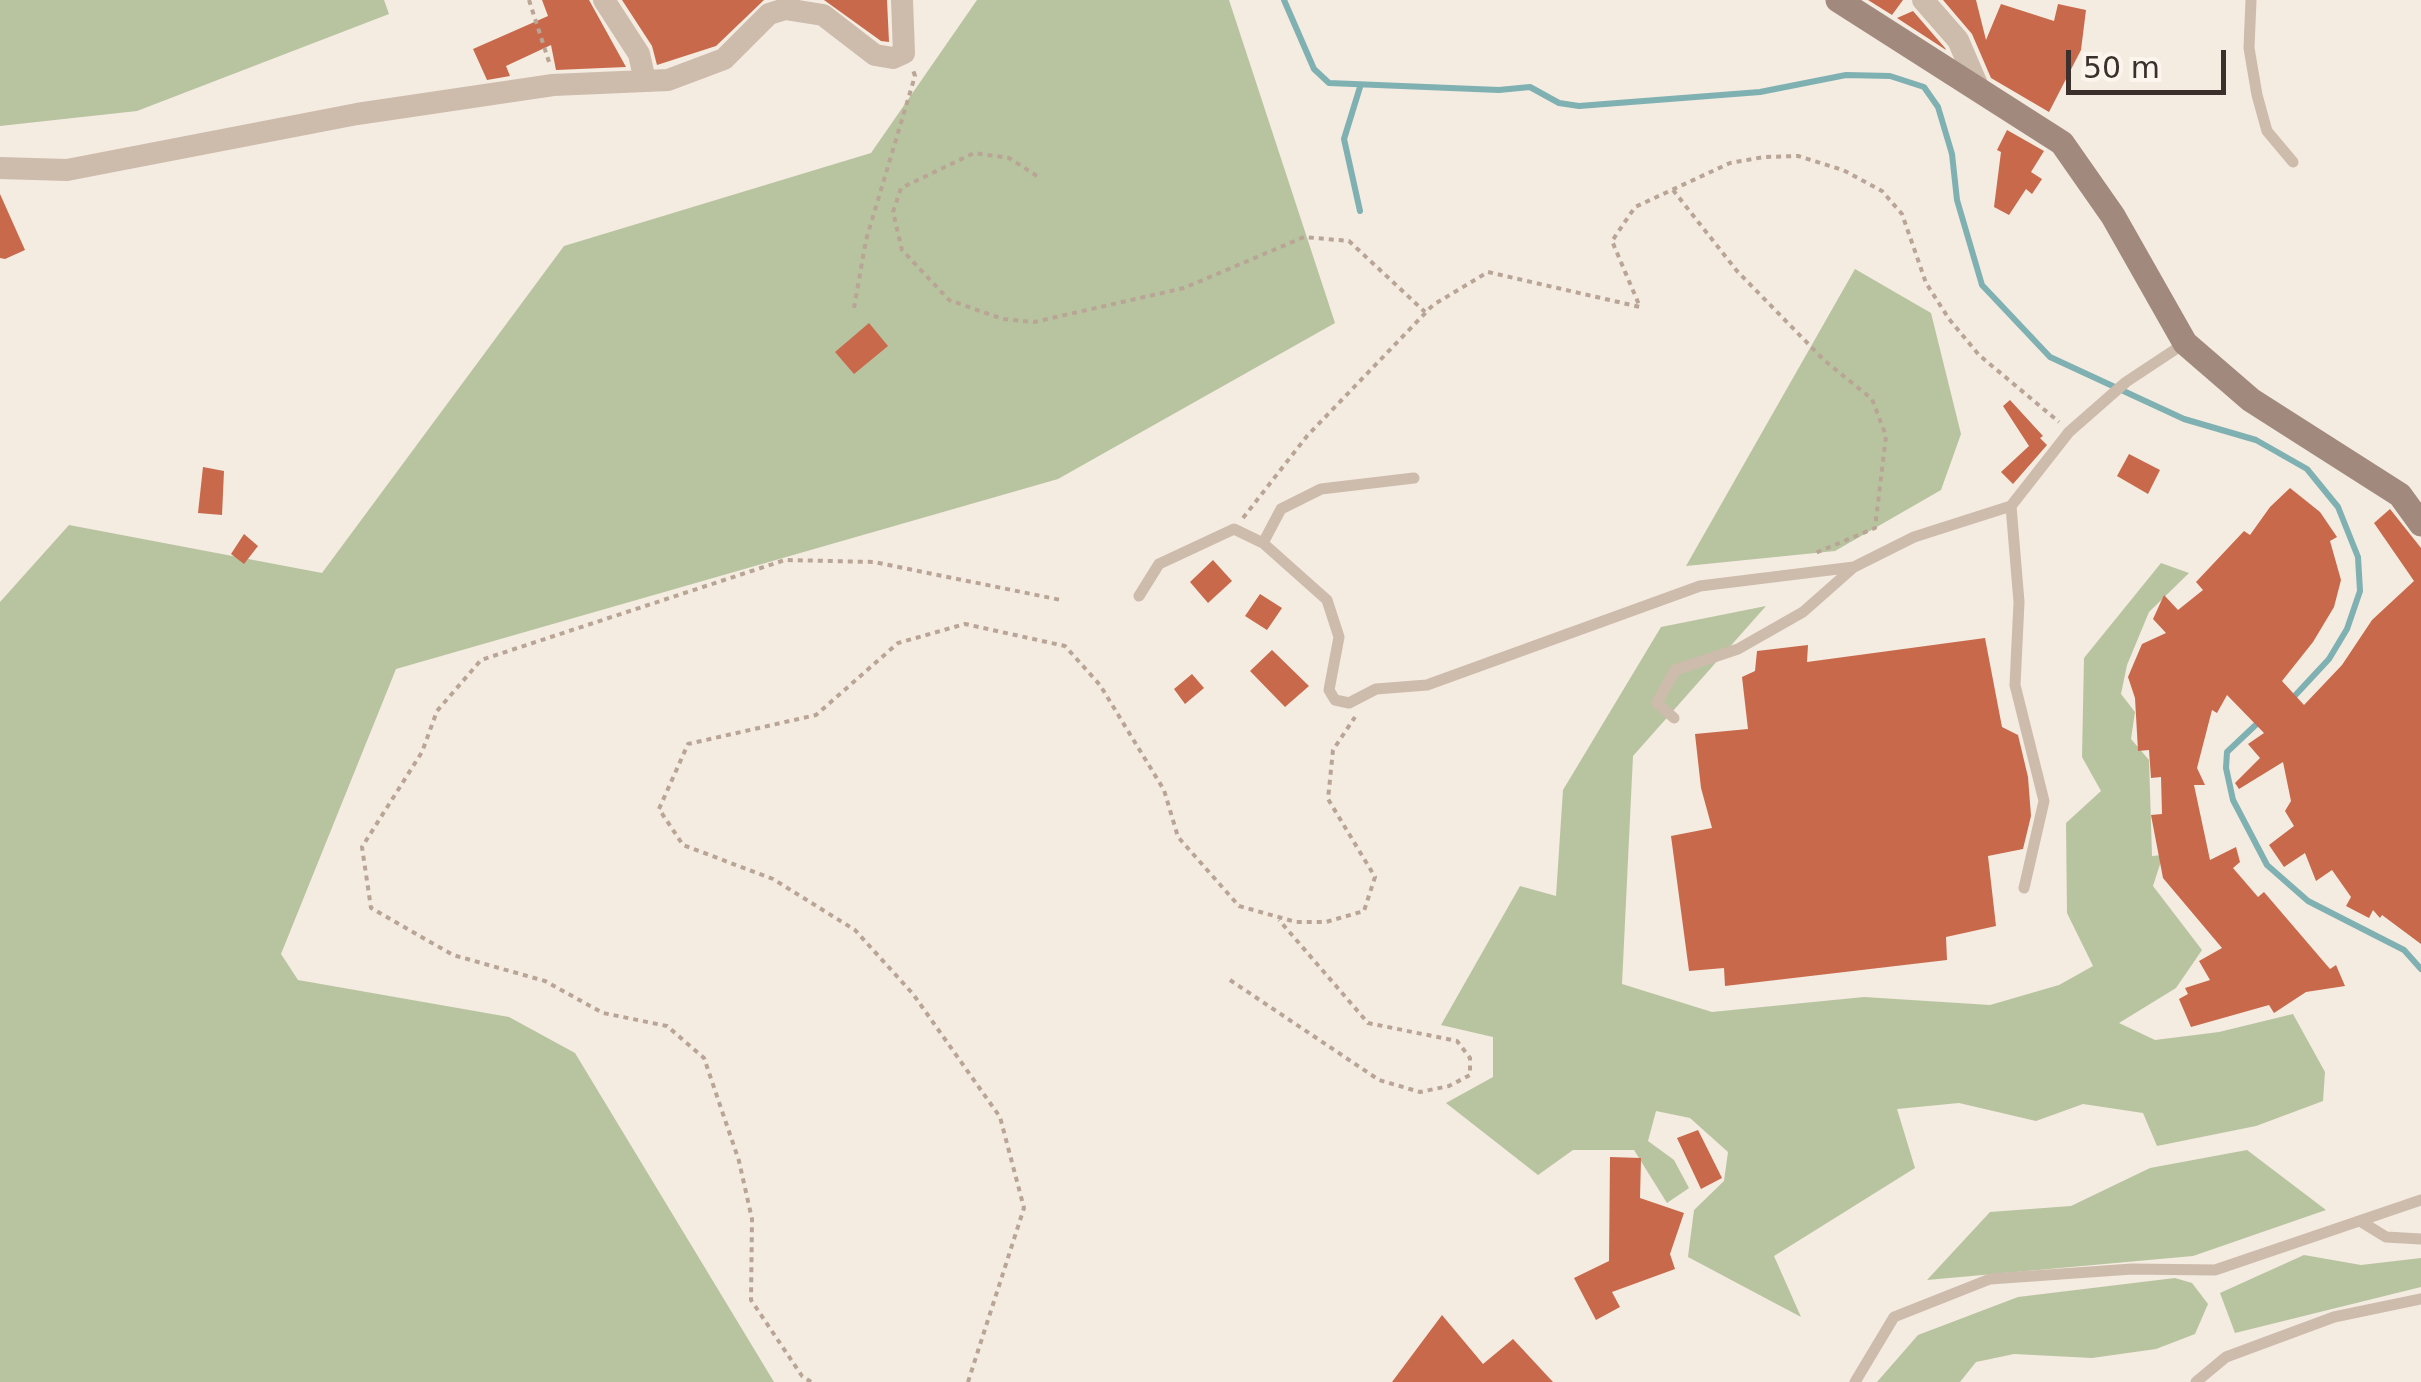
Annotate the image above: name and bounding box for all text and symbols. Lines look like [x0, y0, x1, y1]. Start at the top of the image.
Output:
scale bar [2071, 30, 2231, 92]
text: 50 m [2083, 50, 2160, 85]

